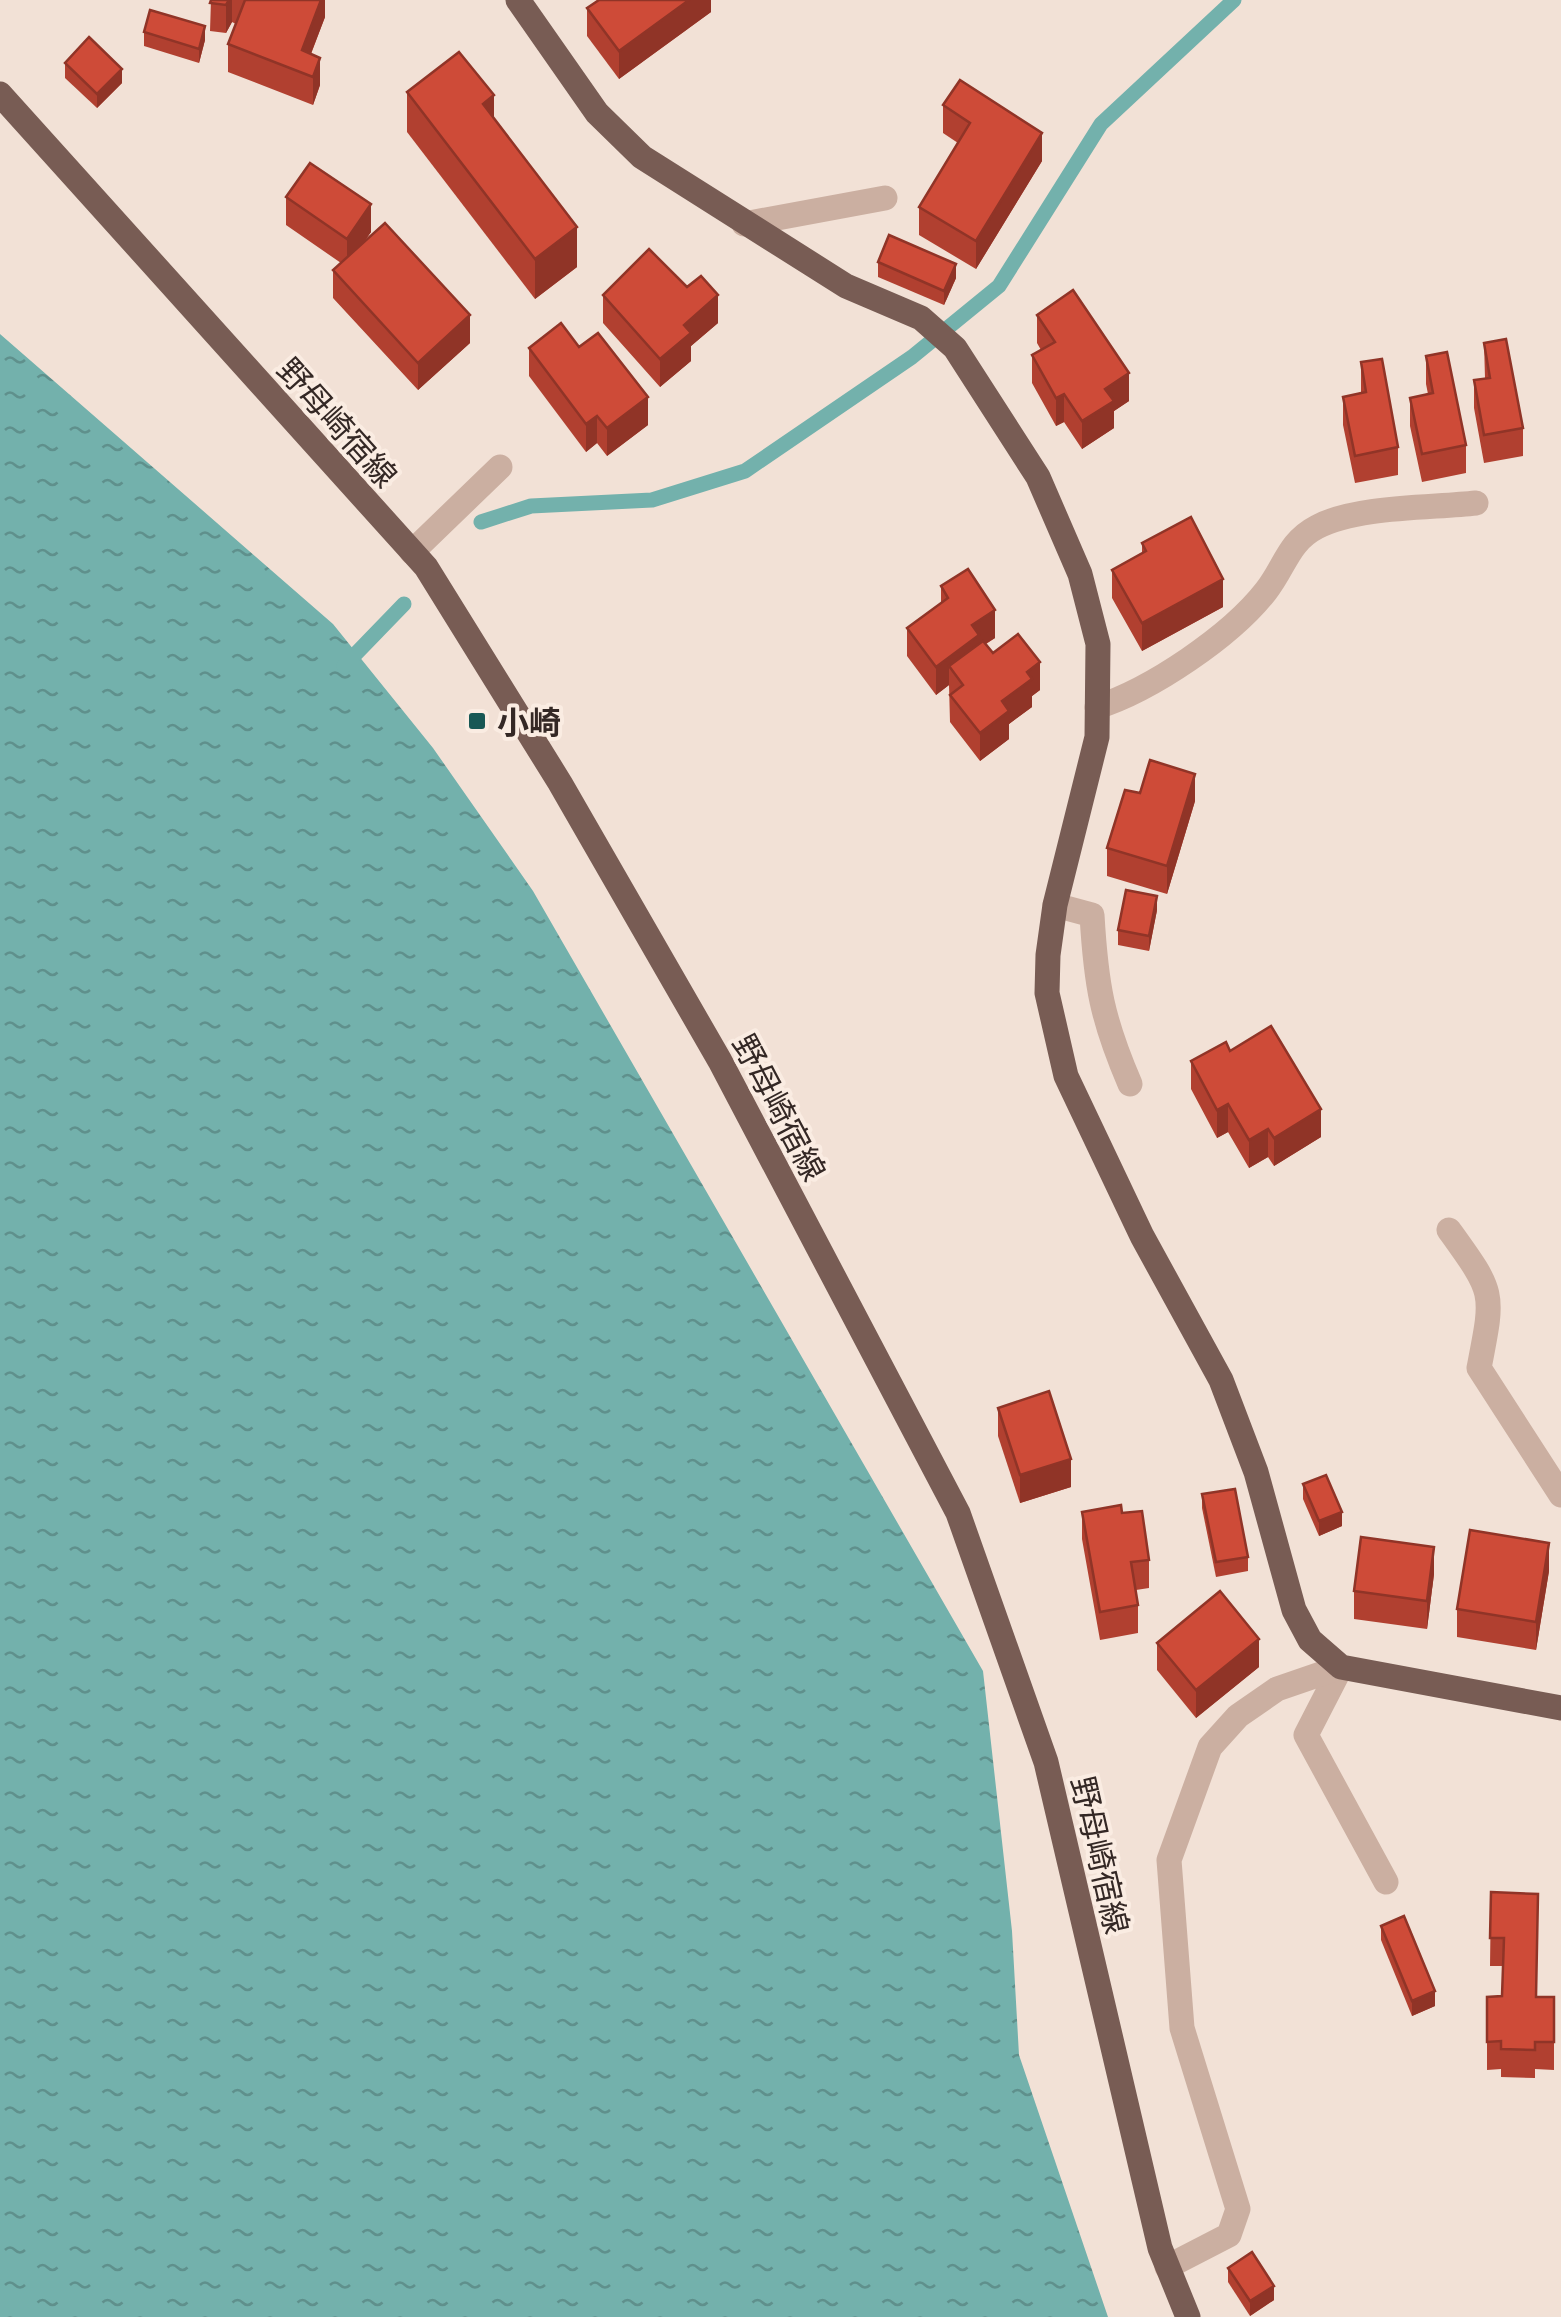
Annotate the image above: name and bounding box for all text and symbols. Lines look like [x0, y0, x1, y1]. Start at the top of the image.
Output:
street label: 野母崎宿線 [270, 349, 406, 495]
place label: 小崎 [497, 702, 561, 741]
marker: 小崎 [466, 710, 488, 732]
street label: 野母崎宿線 [725, 1027, 835, 1187]
street label: 野母崎宿線 [1064, 1773, 1138, 1937]

